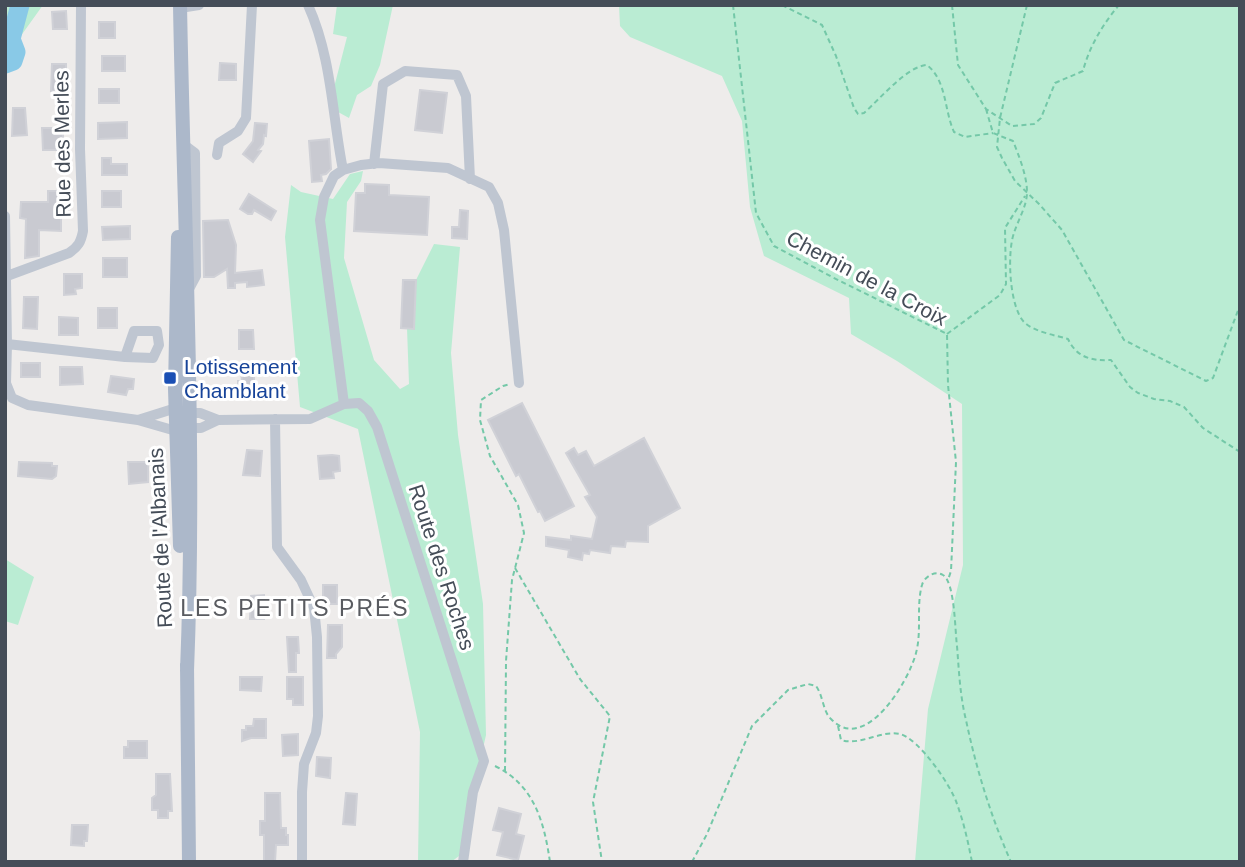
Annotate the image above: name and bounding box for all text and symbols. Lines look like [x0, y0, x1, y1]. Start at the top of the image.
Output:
street label: Rue des Merles [49, 70, 75, 218]
street label: Chemin de la Croix [783, 226, 952, 330]
place label: Lotissement Chamblant [184, 355, 297, 402]
marker: Lotissement Chamblant [162, 370, 178, 386]
street label: Route de l'Albanais [144, 447, 176, 629]
street label: Route des Roches [404, 481, 480, 653]
district label: LES PETITS PRÉS [180, 595, 410, 621]

